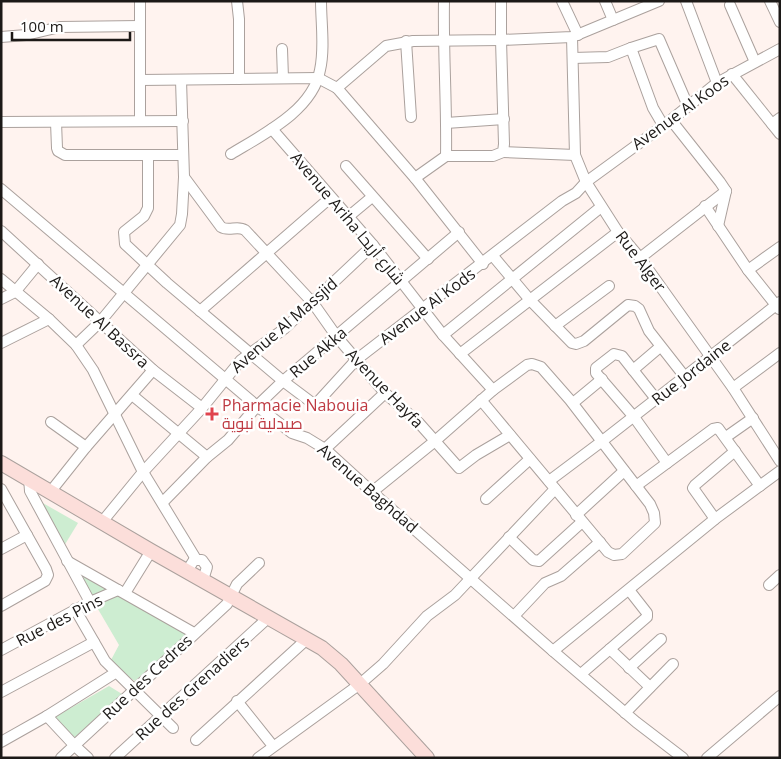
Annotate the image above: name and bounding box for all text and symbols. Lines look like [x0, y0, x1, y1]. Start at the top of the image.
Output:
scale bar [12, 10, 130, 42]
text: 100 m [20, 16, 64, 36]
street label: Avenue Al Koos [627, 69, 733, 155]
street label: Avenue Ariha شارع أريحا [285, 147, 410, 290]
street label: Rue Alger [611, 226, 671, 296]
street label: Avenue Al Kods [374, 263, 480, 349]
street label: Avenue Al Bassra [46, 269, 154, 373]
street label: Avenue Al Massjid [226, 273, 342, 377]
street label: Rue Akka [285, 322, 351, 382]
street label: Rue Jordaine [647, 334, 735, 410]
street label: Avenue Hayfa [341, 343, 429, 433]
place label: Pharmacie Nabouia صيدلية نبوية [222, 394, 369, 434]
marker: Pharmacie Nabouia صيدلية نبوية [206, 408, 218, 420]
street label: Avenue Baghdad [313, 438, 423, 538]
street label: Rue des Pins [12, 589, 106, 651]
street label: Rue des Cedres [97, 630, 197, 724]
street label: Rue des Grenadiers [130, 631, 254, 745]

